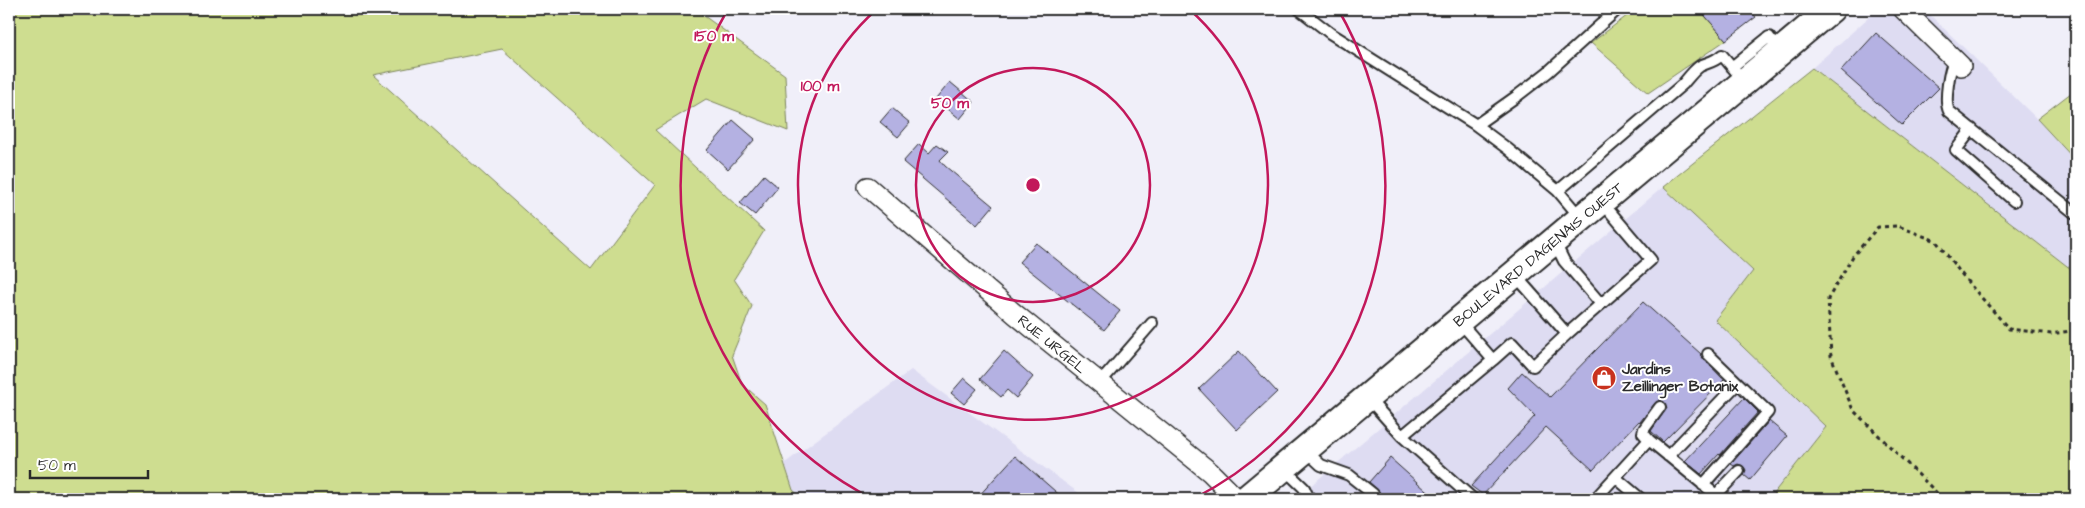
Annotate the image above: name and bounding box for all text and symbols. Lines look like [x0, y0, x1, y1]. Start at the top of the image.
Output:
text: 150 m [694, 26, 734, 47]
text: 100 m [801, 76, 840, 97]
text: 50 m [931, 93, 969, 114]
centre of rings [1024, 176, 1042, 194]
street label: BOULEVARD DAGENAIS OUEST [1449, 177, 1628, 332]
street label: RUE URGEL [1013, 310, 1091, 379]
place label: Jardins Zeillinger Botanix [1621, 359, 1739, 399]
shop icon: Jardins Zeillinger Botanix [1591, 365, 1617, 391]
scale bar [30, 448, 148, 480]
text: 50 m [38, 455, 76, 476]

